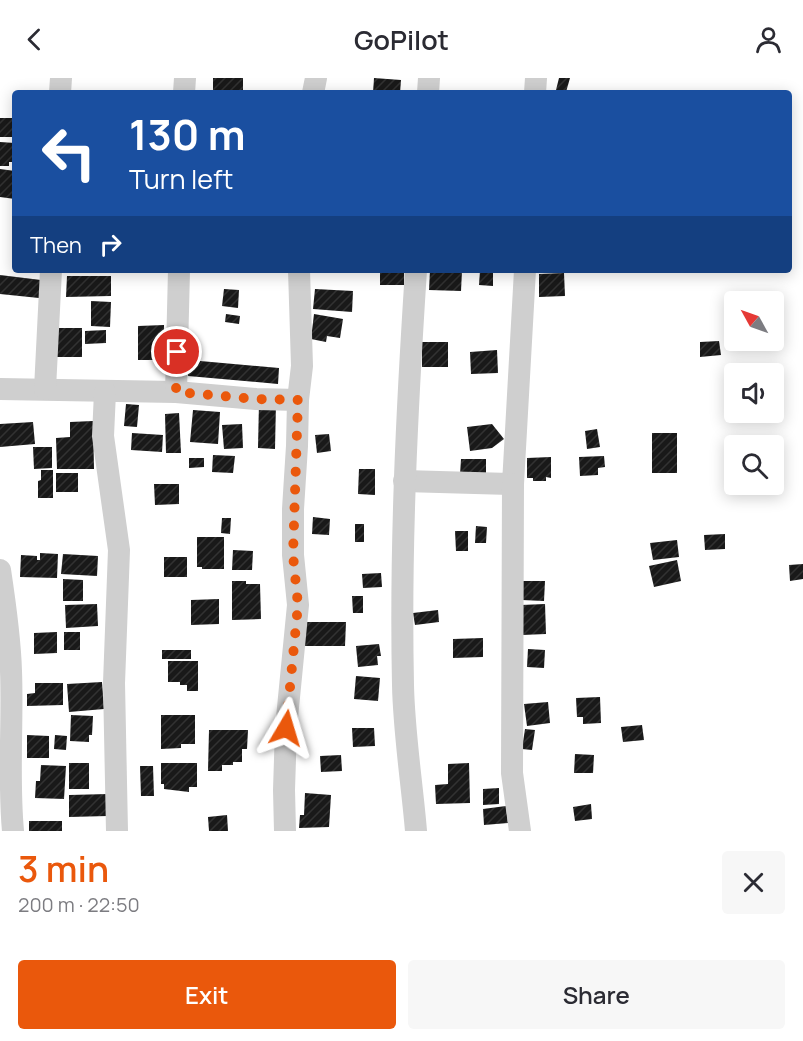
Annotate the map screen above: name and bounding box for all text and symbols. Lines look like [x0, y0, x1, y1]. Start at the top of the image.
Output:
text: GoPilot [354, 21, 449, 58]
icon: back [18, 23, 51, 56]
icon: person [752, 23, 785, 56]
text: 130 m [129, 105, 246, 163]
icon: left [30, 114, 108, 192]
text: Turn left [129, 160, 233, 197]
icon: right [94, 228, 127, 261]
text: Then [30, 230, 82, 260]
north arrow [724, 291, 784, 351]
map controls [724, 291, 784, 495]
pin [151, 326, 202, 377]
icon: arrive [160, 335, 193, 368]
button: sound [724, 363, 784, 423]
button: search [724, 435, 784, 495]
position arrow [254, 696, 318, 760]
text: 3 min [18, 844, 109, 893]
button: close [722, 851, 785, 914]
text: 200 m · 22:50 [18, 891, 140, 918]
button: Exit [18, 960, 396, 1029]
button: Share [408, 960, 785, 1029]

